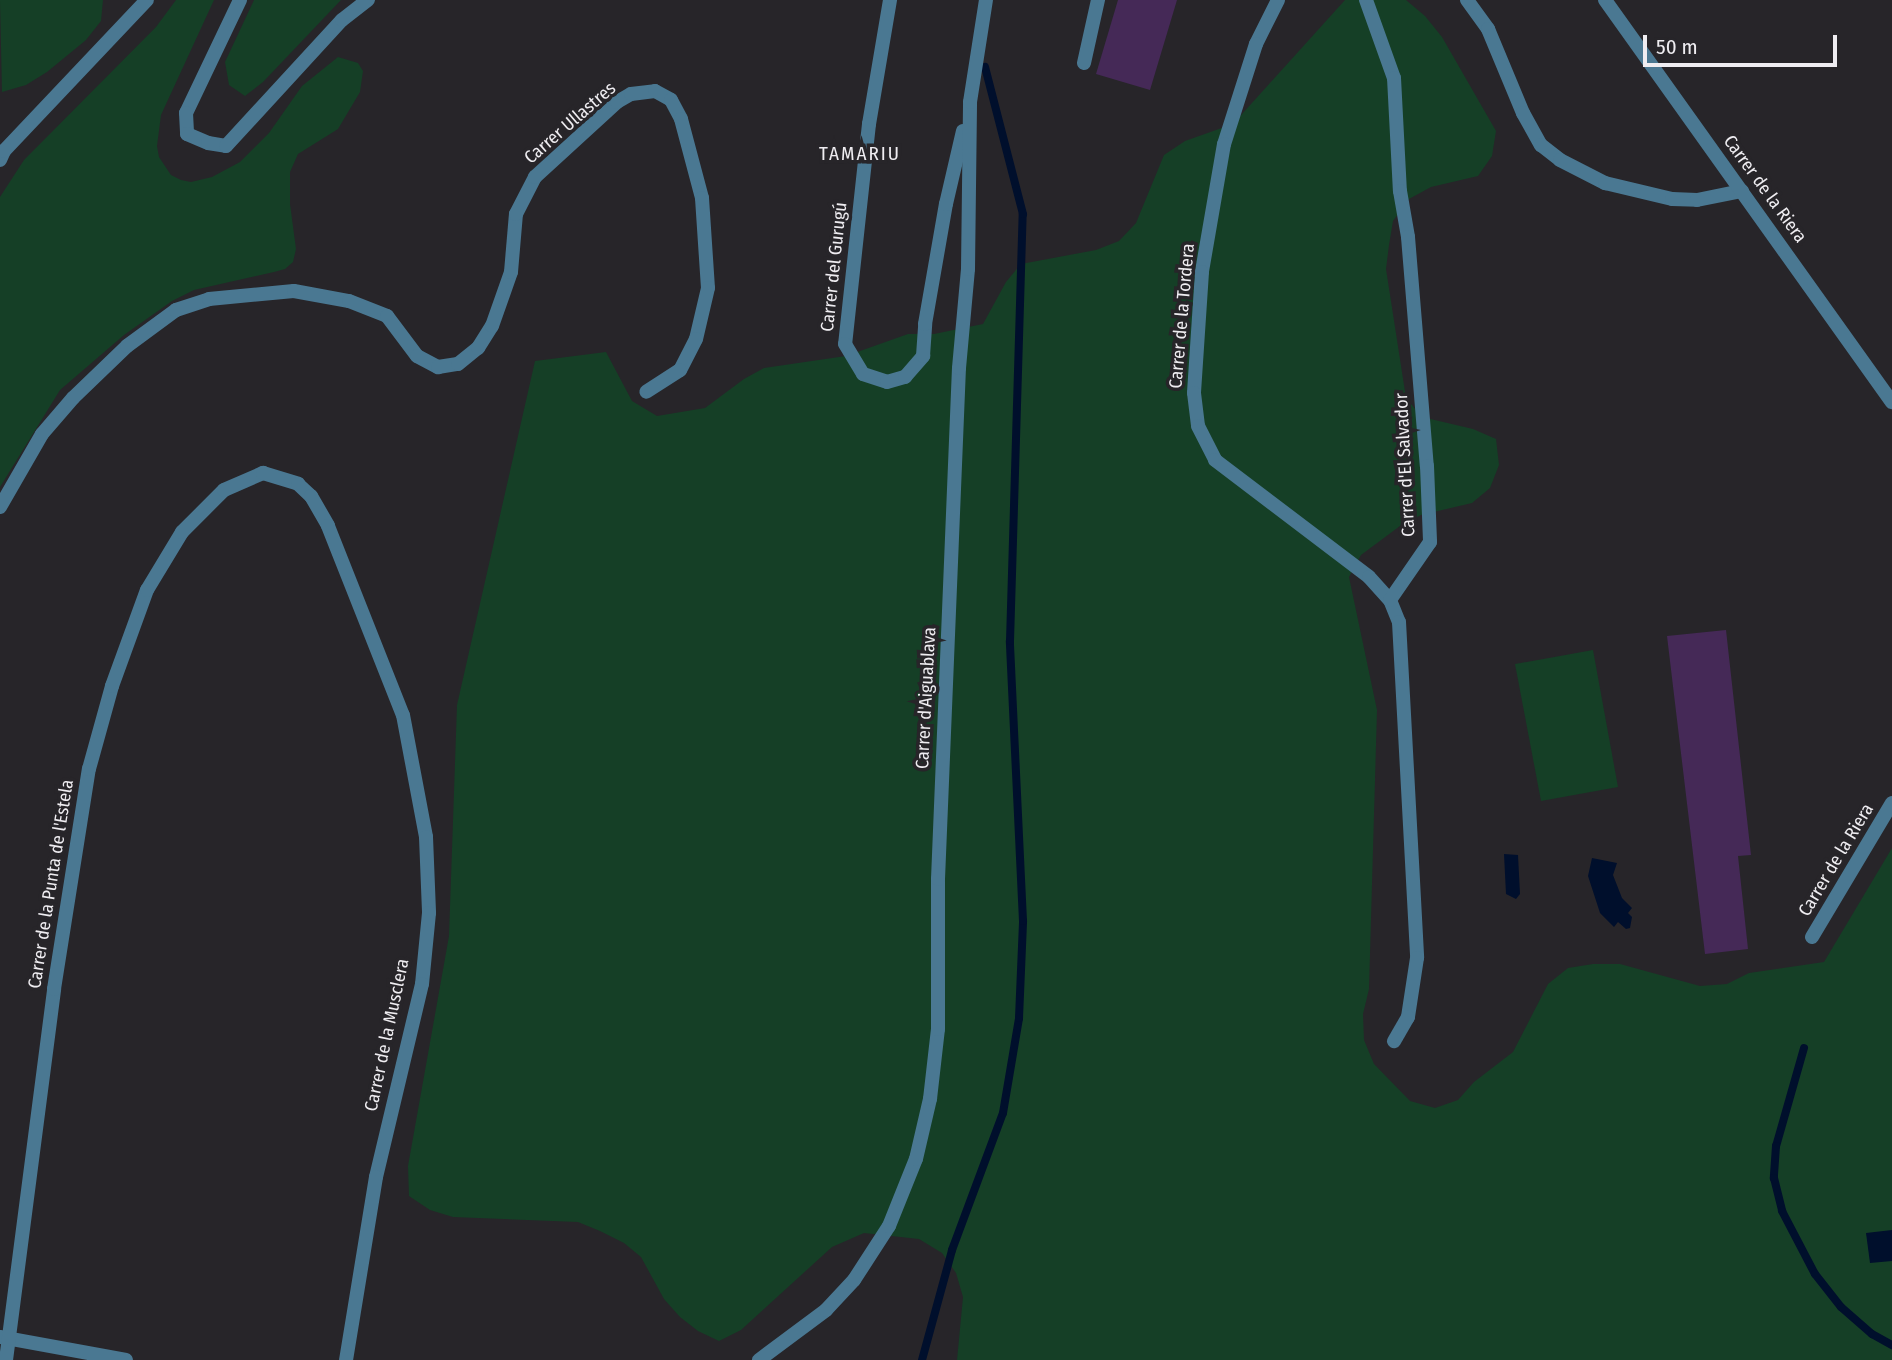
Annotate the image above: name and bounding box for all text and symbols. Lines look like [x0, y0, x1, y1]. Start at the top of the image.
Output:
scale bar [1647, 21, 1841, 65]
text: 50 m [1656, 34, 1698, 60]
street label: Carrer Ullastres [520, 77, 620, 169]
street label: Carrer de la Riera [1719, 131, 1811, 247]
district label: TAMARIU [820, 143, 900, 165]
street label: Carrer del Gurugú [816, 201, 852, 333]
street label: Carrer de la Tordera [1165, 243, 1199, 389]
street label: Carrer d'El Salvador [1390, 393, 1420, 537]
street label: Carrer d'Aiguablava [912, 627, 940, 769]
street label: Carrer de la Punta de l'Estela [24, 778, 78, 990]
street label: Carrer de la Riera [1794, 800, 1878, 920]
street label: Carrer de la Musclera [360, 957, 414, 1113]

